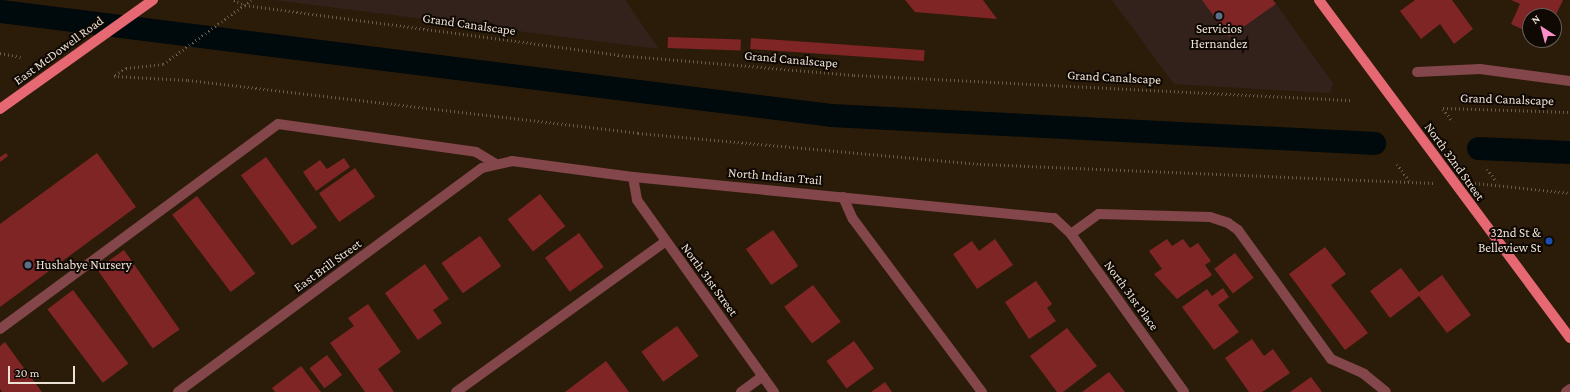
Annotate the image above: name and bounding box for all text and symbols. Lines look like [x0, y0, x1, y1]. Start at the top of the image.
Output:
north arrow [1522, 8, 1562, 48]
street label: Grand Canalscape [421, 11, 517, 39]
marker: Servicios Hernandez [1214, 11, 1224, 21]
text: N [1529, 12, 1542, 26]
street label: East McDowell Road [11, 13, 107, 89]
place label: Servicios Hernandez [1191, 22, 1247, 53]
street label: Grand Canalscape [744, 48, 838, 72]
street label: Grand Canalscape [1067, 68, 1161, 88]
street label: Grand Canalscape [1460, 91, 1554, 109]
street label: North 32nd Street [1421, 120, 1487, 204]
street label: North Indian Trail [727, 165, 823, 189]
place label: 32nd St & Belleview St [1478, 226, 1541, 257]
street label: East Brill Street [291, 236, 365, 296]
marker: 32nd St & Belleview St [1544, 236, 1554, 246]
street label: North 31st Street [677, 241, 741, 319]
place label: Hushabye Nursery [36, 257, 132, 273]
street label: North 31st Place [1100, 258, 1162, 334]
marker: Hushabye Nursery [23, 260, 33, 270]
scale bar [10, 358, 77, 384]
text: 20 m [15, 366, 39, 380]

